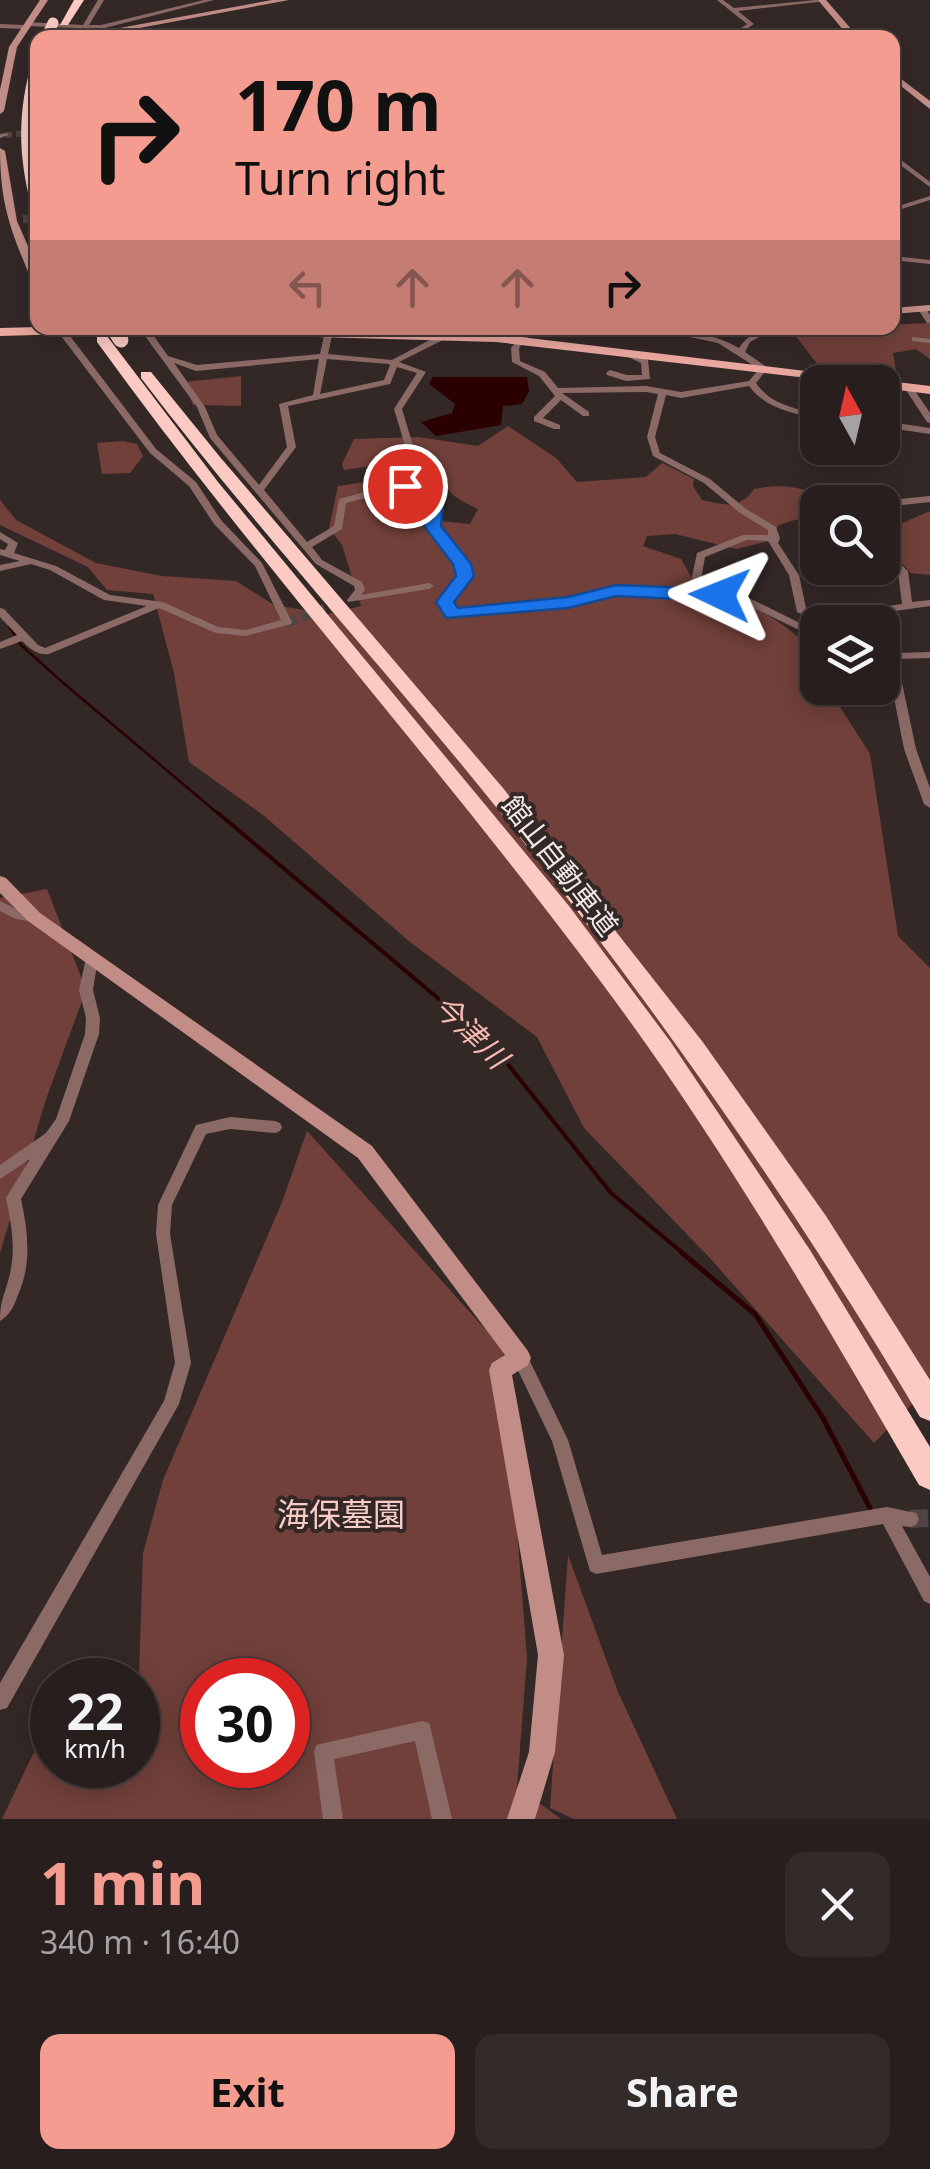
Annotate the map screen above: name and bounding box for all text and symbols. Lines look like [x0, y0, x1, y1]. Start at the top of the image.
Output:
text: 170 m [235, 56, 442, 152]
icon: right [70, 70, 200, 200]
text: Turn right [235, 147, 446, 208]
icon: left [280, 260, 335, 315]
icon: ahead [385, 260, 440, 315]
icon: ahead [490, 260, 545, 315]
icon: right [595, 260, 650, 315]
north arrow [800, 365, 900, 465]
map controls [800, 365, 900, 705]
pin [363, 444, 448, 529]
icon: arrive [378, 459, 433, 514]
button: search [800, 485, 900, 585]
position arrow [668, 543, 772, 647]
button: layers [800, 605, 900, 705]
street label: 館山自動車道 [494, 787, 628, 943]
water label: 今津川 [424, 985, 520, 1079]
park label: 海保墓園 [277, 1492, 405, 1535]
speed limit sign: 30 [180, 1658, 310, 1788]
text: 22 [66, 1677, 124, 1745]
text: km/h [64, 1731, 126, 1765]
text: 1 min [40, 1841, 205, 1923]
button: close [785, 1852, 890, 1957]
text: 340 m · 16:40 [40, 1920, 240, 1963]
button: Exit [40, 2034, 455, 2149]
button: Share [475, 2034, 890, 2149]

